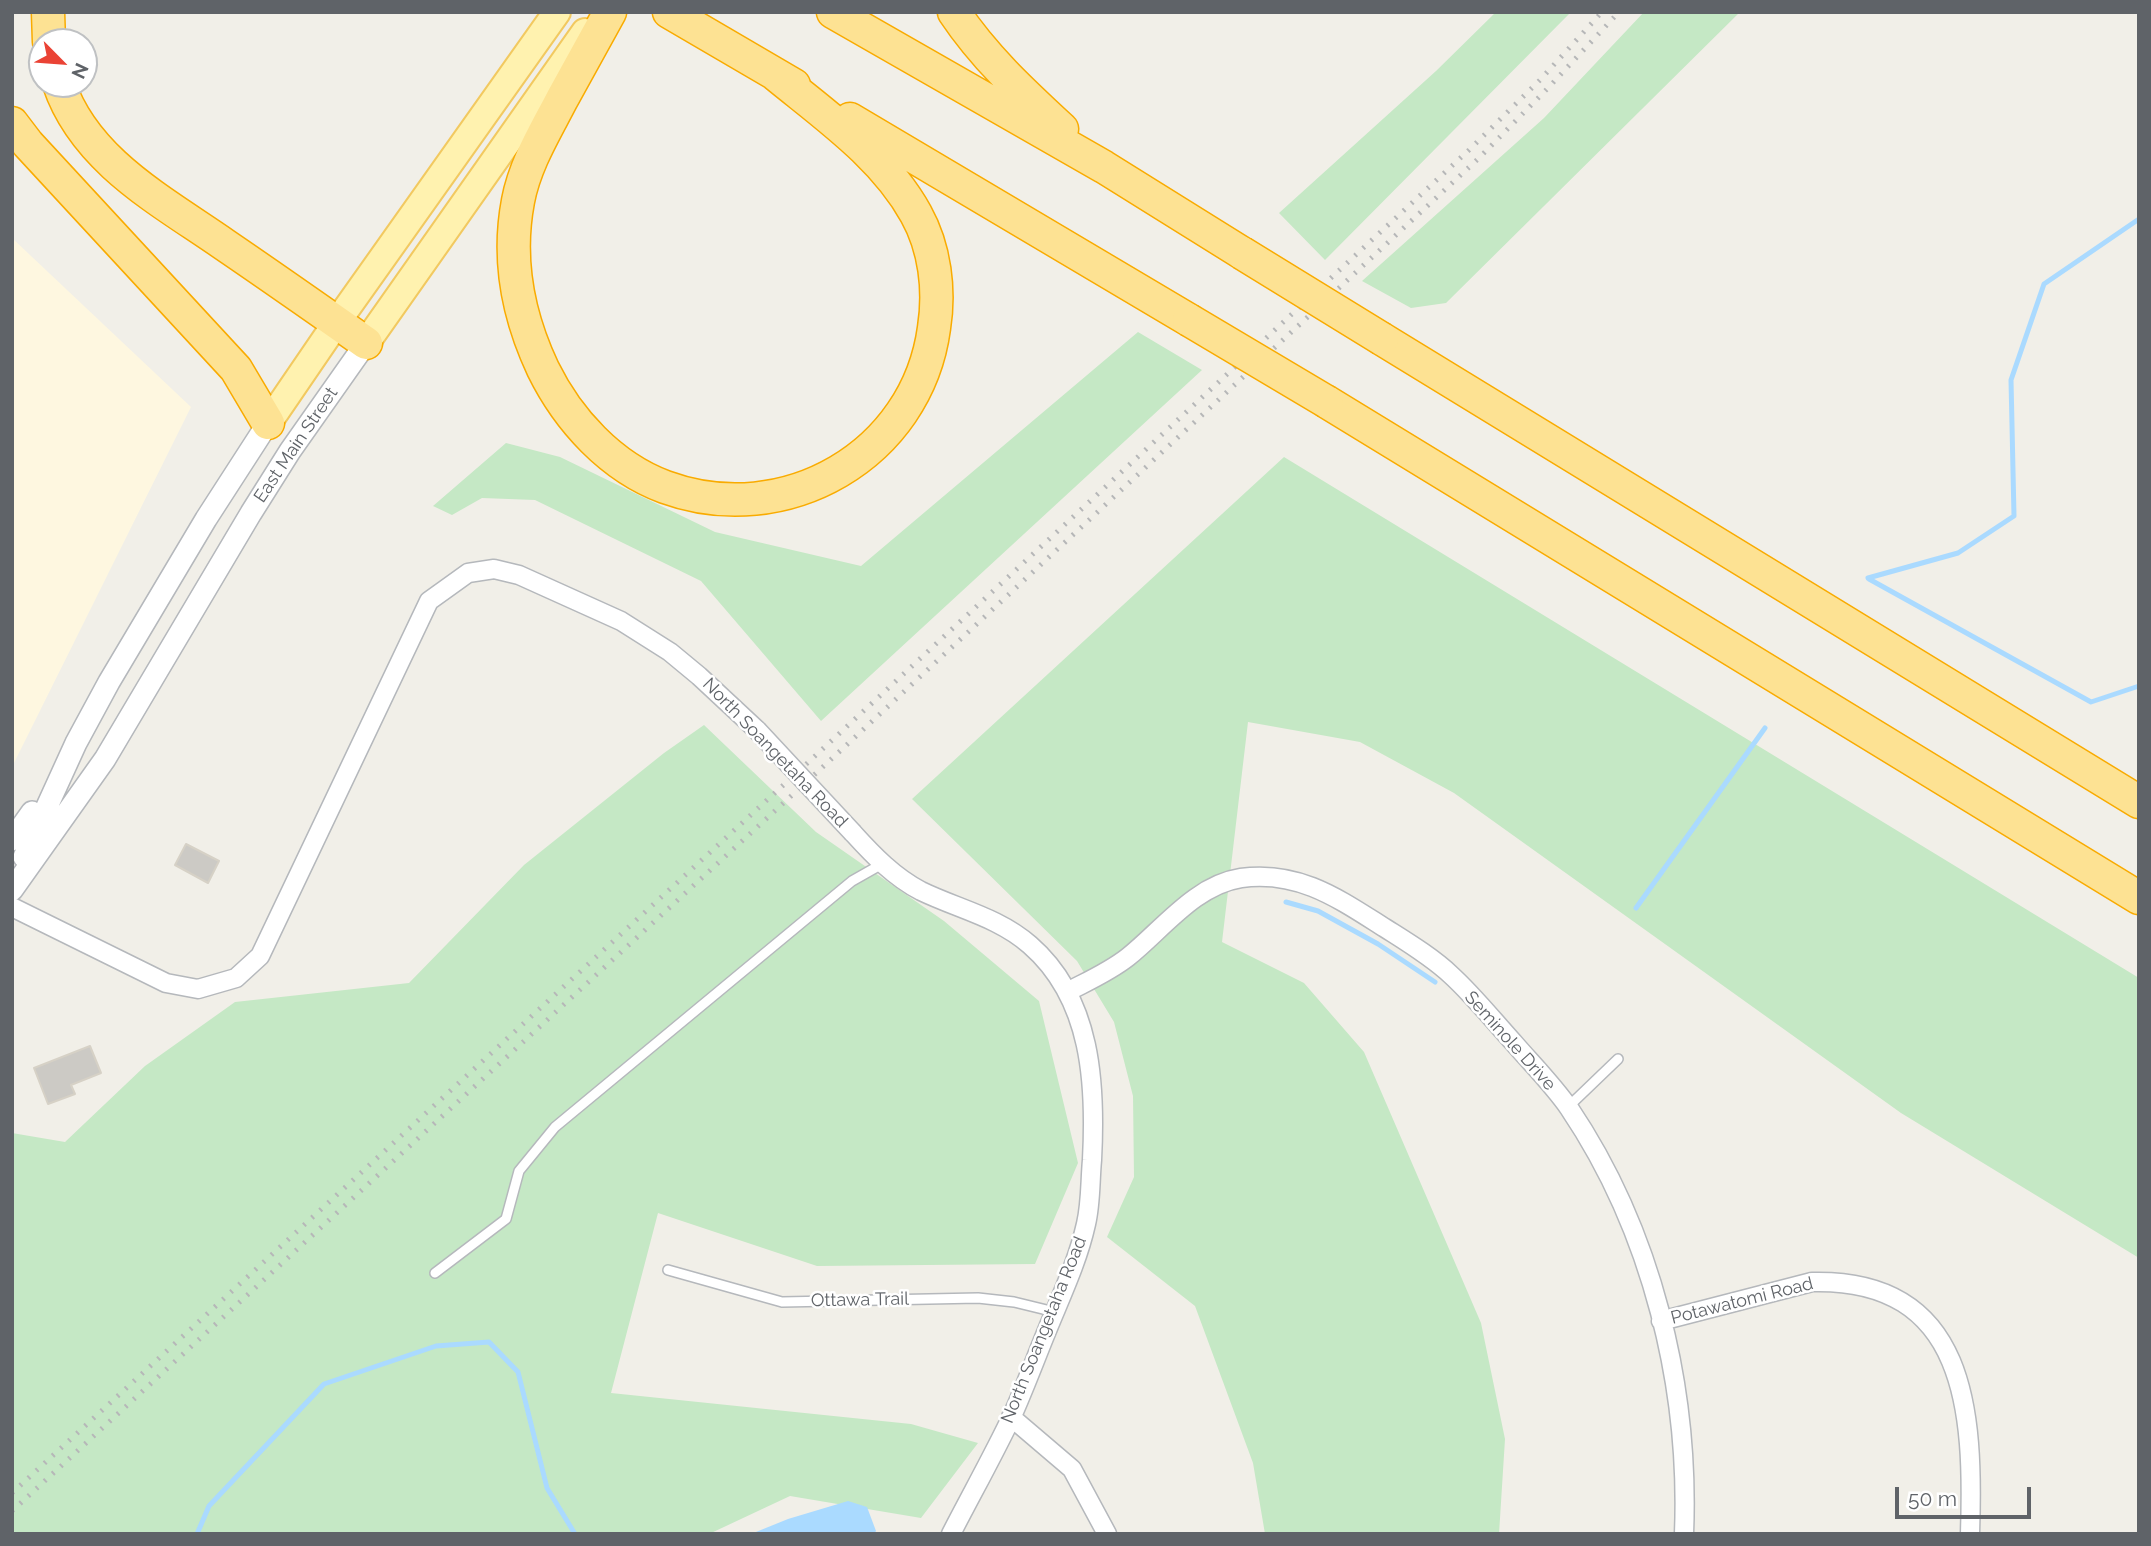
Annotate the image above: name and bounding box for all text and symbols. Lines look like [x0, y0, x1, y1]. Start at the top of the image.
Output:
north arrow [28, 28, 98, 98]
text: N [67, 60, 93, 82]
street label: East Main Street [249, 383, 343, 507]
street label: North Soangetaha Road [698, 674, 852, 832]
street label: Seminole Drive [1460, 987, 1560, 1095]
street label: North Soangetaha Road [997, 1234, 1091, 1426]
street label: Potawatomi Road [1669, 1273, 1815, 1329]
street label: Ottawa Trail [811, 1288, 909, 1312]
scale bar [1899, 1472, 2036, 1516]
text: 50 m [1908, 1486, 1957, 1511]

